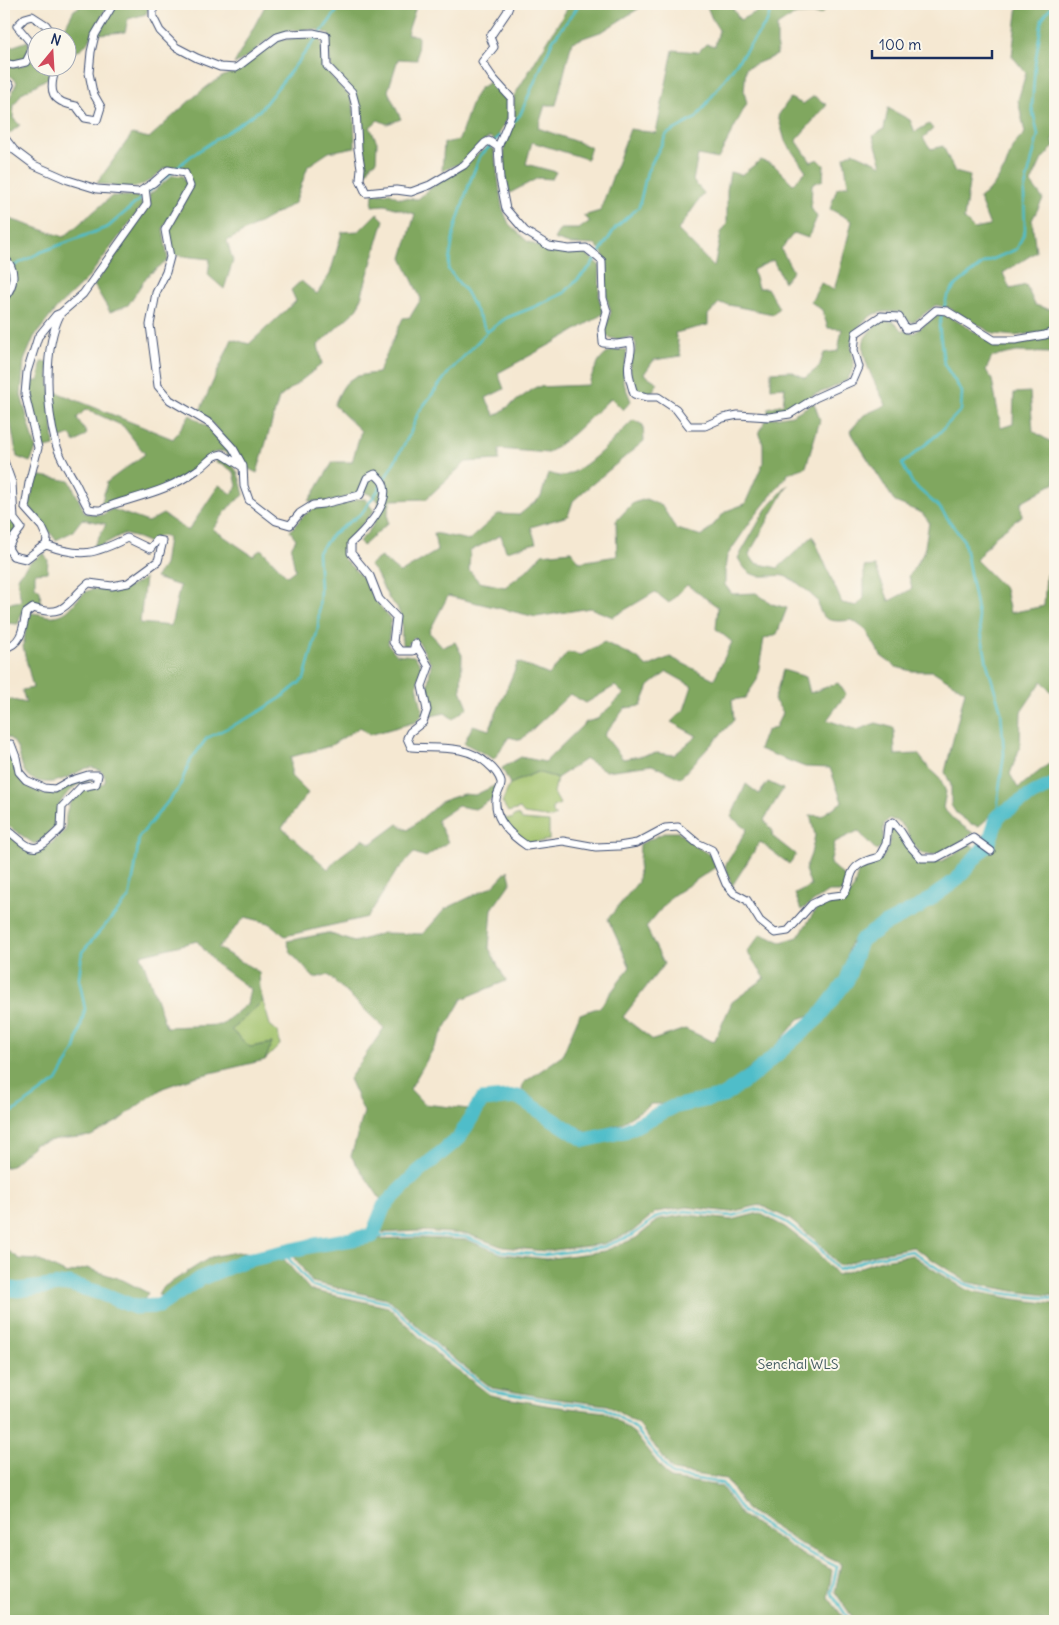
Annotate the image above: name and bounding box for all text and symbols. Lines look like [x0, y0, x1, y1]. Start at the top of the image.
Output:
north arrow [28, 28, 78, 78]
scale bar [872, 28, 992, 60]
text: N [49, 30, 63, 50]
text: 100 m [879, 35, 921, 54]
park label: Senchal WLS [757, 1355, 839, 1373]

